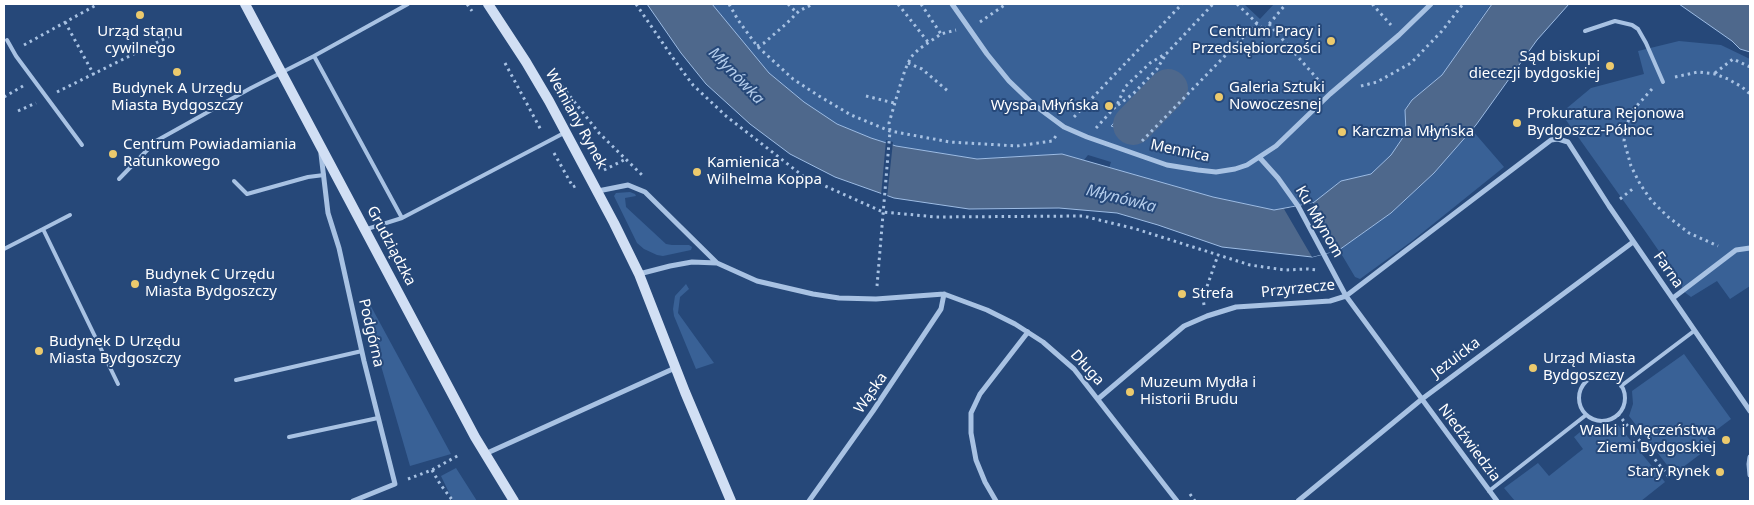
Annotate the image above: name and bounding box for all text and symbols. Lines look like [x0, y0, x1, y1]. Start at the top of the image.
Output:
marker: Urząd stanu cywilnego [134, 9, 146, 21]
place label: Urząd stanu cywilnego [97, 23, 183, 58]
place label: Centrum Pracy i Przedsiębiorczości [1192, 23, 1321, 58]
marker: Centrum Pracy i Przedsiębiorczości [1325, 35, 1337, 47]
water label: Młynówka [704, 44, 768, 108]
place label: Sąd biskupi diecezji bydgoskiej [1469, 48, 1600, 83]
marker: Sąd biskupi diecezji bydgoskiej [1604, 60, 1616, 72]
marker: Budynek A Urzędu Miasta Bydgoszczy [171, 66, 183, 78]
street label: Wełniany Rynek [541, 66, 611, 172]
place label: Galeria Sztuki Nowoczesnej [1229, 79, 1325, 114]
place label: Budynek A Urzędu Miasta Bydgoszczy [111, 80, 243, 115]
marker: Galeria Sztuki Nowoczesnej [1213, 91, 1225, 103]
place label: Wyspa Młyńska [991, 97, 1099, 115]
marker: Wyspa Młyńska [1103, 100, 1115, 112]
place label: Prokuratura Rejonowa Bydgoszcz-Północ [1527, 105, 1685, 140]
marker: Prokuratura Rejonowa Bydgoszcz-Północ [1511, 117, 1523, 129]
place label: Karczma Młyńska [1352, 123, 1474, 141]
marker: Karczma Młyńska [1336, 126, 1348, 138]
place label: Centrum Powiadamiania Ratunkowego [123, 136, 296, 171]
street label: Mennica [1149, 136, 1211, 166]
marker: Centrum Powiadamiania Ratunkowego [107, 148, 119, 160]
place label: Kamienica Wilhelma Koppa [707, 154, 822, 189]
marker: Kamienica Wilhelma Koppa [691, 166, 703, 178]
water label: Młynówka [1084, 181, 1158, 217]
street label: Ku Młynom [1291, 183, 1347, 261]
street label: Grudziądzka [362, 203, 420, 289]
street label: Farna [1649, 248, 1687, 292]
place label: Budynek C Urzędu Miasta Bydgoszczy [145, 266, 277, 301]
street label: Przyrzecze [1260, 276, 1336, 302]
marker: Budynek C Urzędu Miasta Bydgoszczy [129, 278, 141, 290]
place label: Strefa [1192, 285, 1234, 303]
marker: Strefa [1176, 288, 1188, 300]
street label: Podgórna [354, 297, 388, 369]
place label: Budynek D Urzędu Miasta Bydgoszczy [49, 333, 181, 368]
street label: Jezuicka [1428, 334, 1484, 382]
marker: Budynek D Urzędu Miasta Bydgoszczy [33, 345, 45, 357]
street label: Długa [1066, 346, 1108, 390]
place label: Urząd Miasta Bydgoszczy [1543, 350, 1636, 385]
marker: Urząd Miasta Bydgoszczy [1527, 362, 1539, 374]
street label: Wąska [851, 369, 891, 417]
place label: Muzeum Mydła i Historii Brudu [1140, 374, 1256, 409]
marker: Muzeum Mydła i Historii Brudu [1124, 386, 1136, 398]
street label: Niedźwiedzia [1434, 401, 1504, 485]
place label: Walki i Męczeństwa Ziemi Bydgoskiej [1580, 422, 1716, 457]
marker: Walki i Męczeństwa Ziemi Bydgoskiej [1720, 434, 1732, 446]
place label: Stary Rynek [1627, 463, 1710, 481]
marker: Stary Rynek [1714, 466, 1726, 478]

